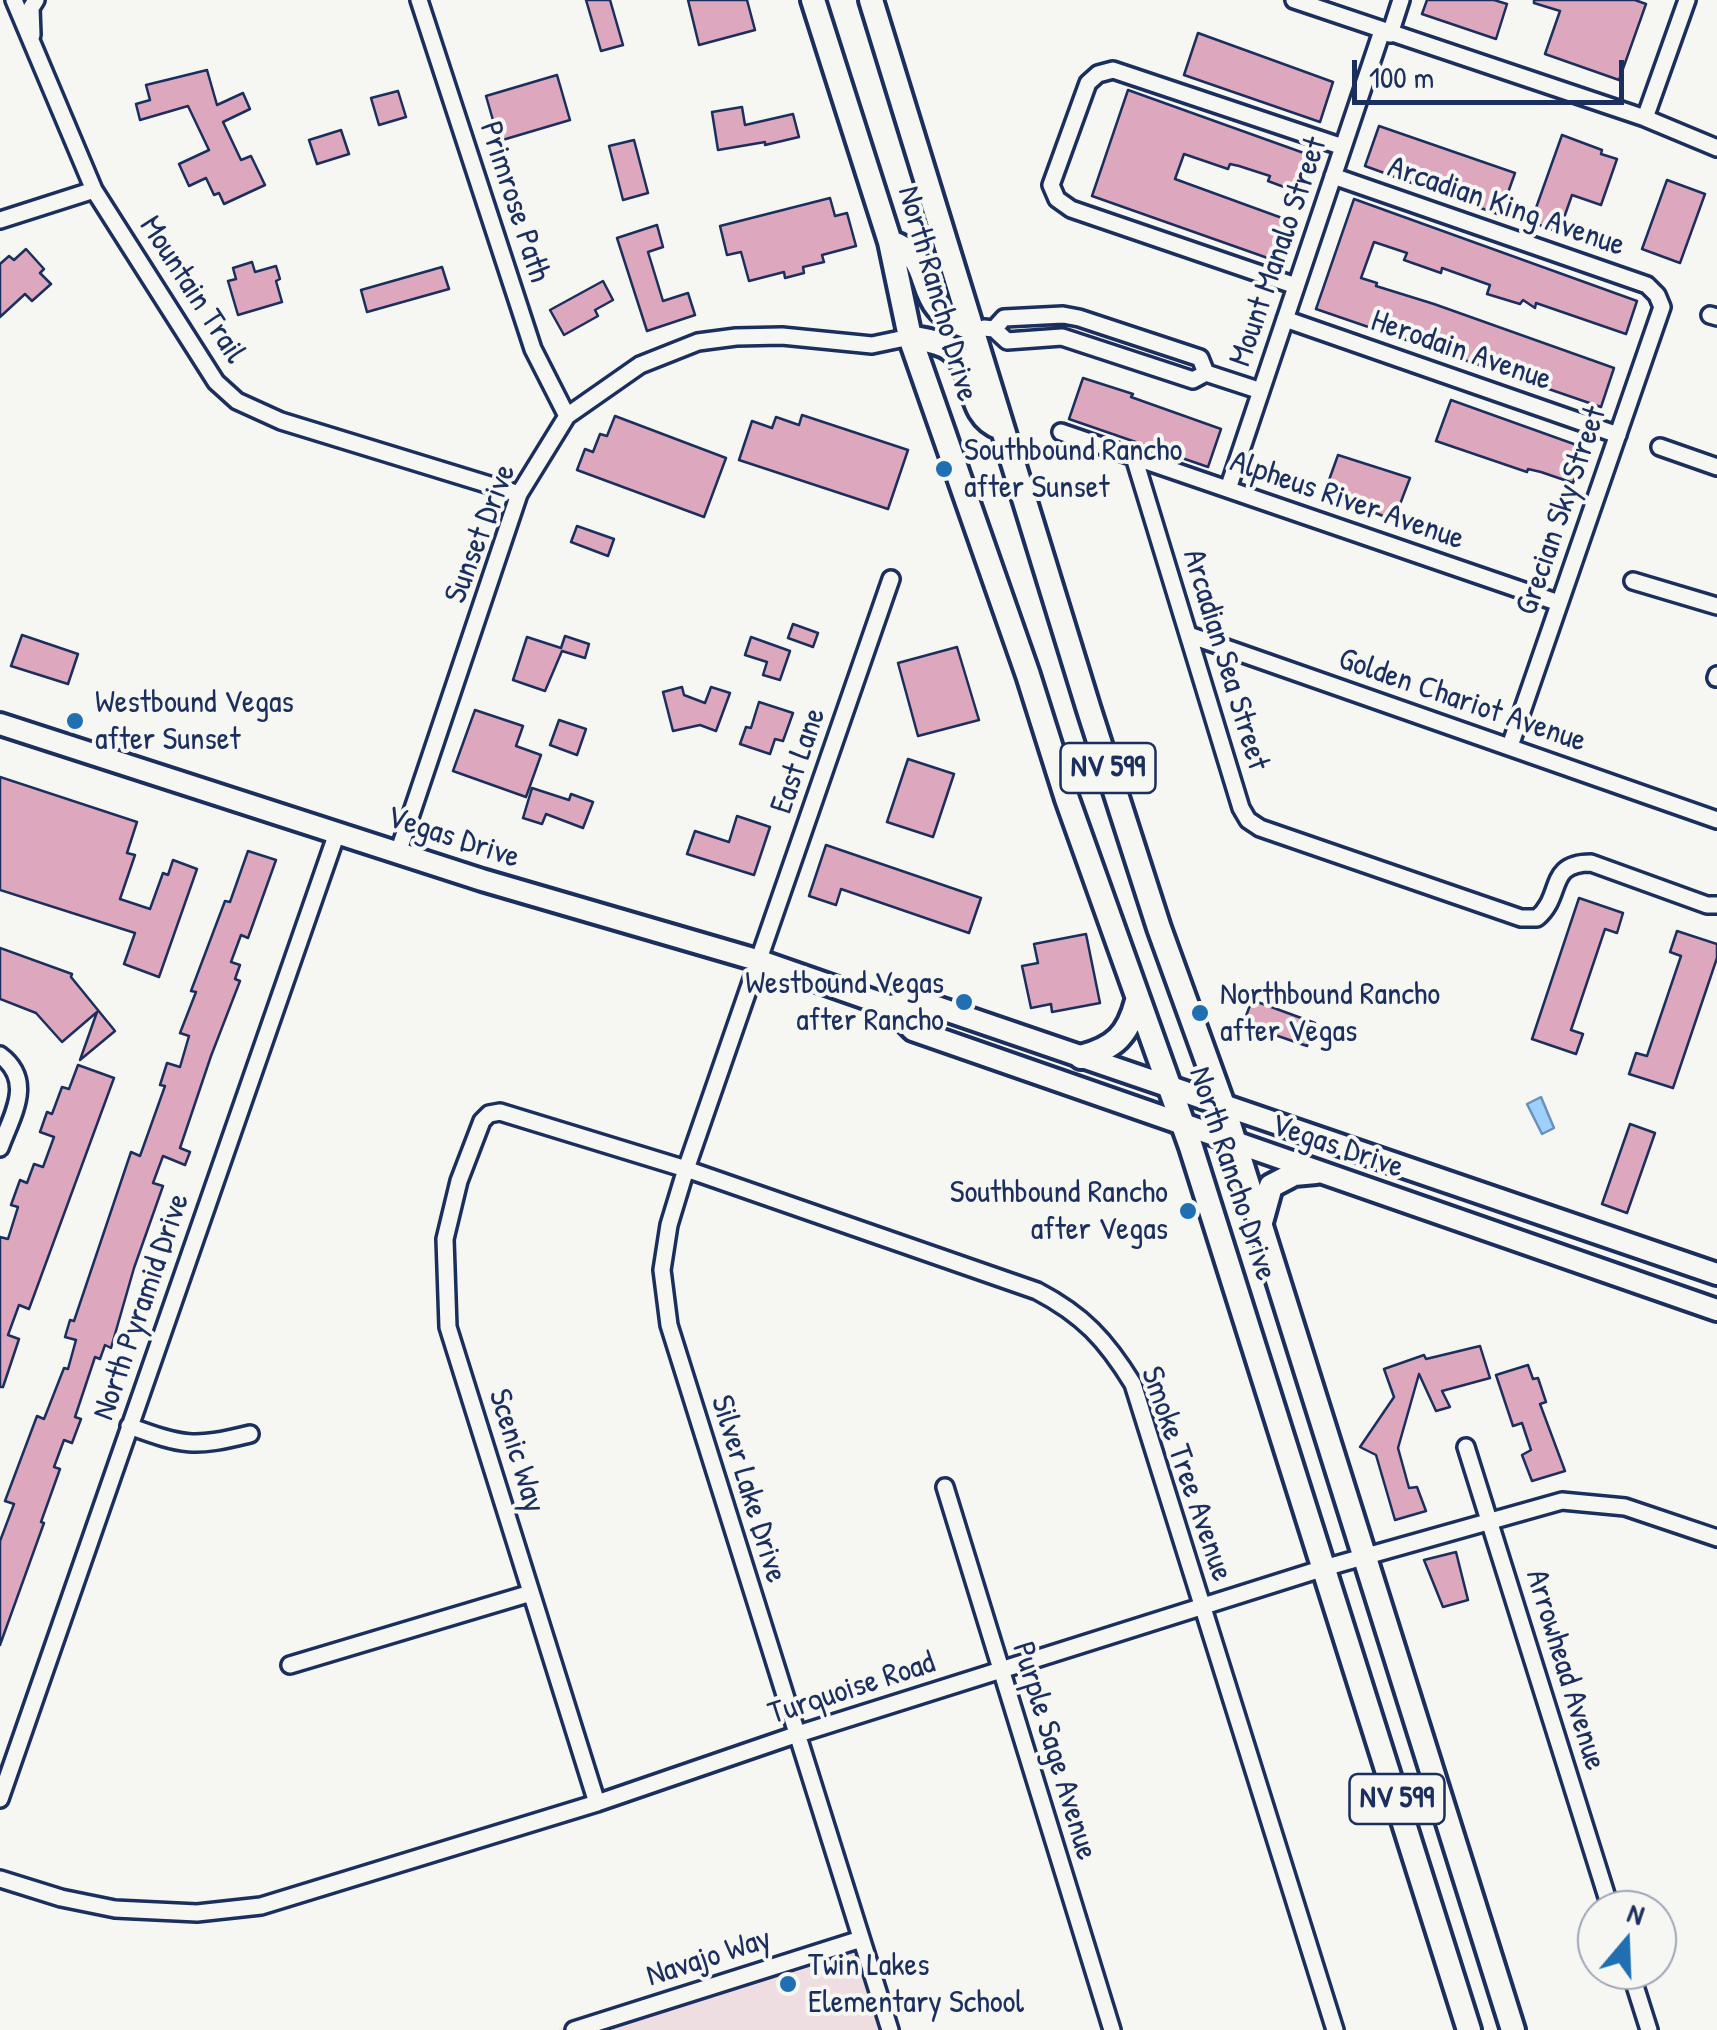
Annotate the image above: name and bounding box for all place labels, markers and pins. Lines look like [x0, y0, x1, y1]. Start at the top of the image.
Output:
place label: Southbound Rancho after Sunset [964, 432, 1182, 507]
marker: Southbound Rancho after Sunset [933, 458, 955, 480]
place label: Westbound Vegas after Sunset [95, 684, 294, 759]
marker: Westbound Vegas after Sunset [64, 710, 86, 732]
place label: Westbound Vegas after Rancho [745, 965, 944, 1040]
place label: Northbound Rancho after Vegas [1220, 976, 1440, 1051]
marker: Westbound Vegas after Rancho [953, 991, 975, 1013]
marker: Northbound Rancho after Vegas [1189, 1002, 1211, 1024]
place label: Southbound Rancho after Vegas [950, 1174, 1168, 1249]
marker: Southbound Rancho after Vegas [1177, 1200, 1199, 1222]
place label: Twin Lakes Elementary School [808, 1947, 1024, 2022]
marker: Twin Lakes Elementary School [777, 1973, 799, 1995]

